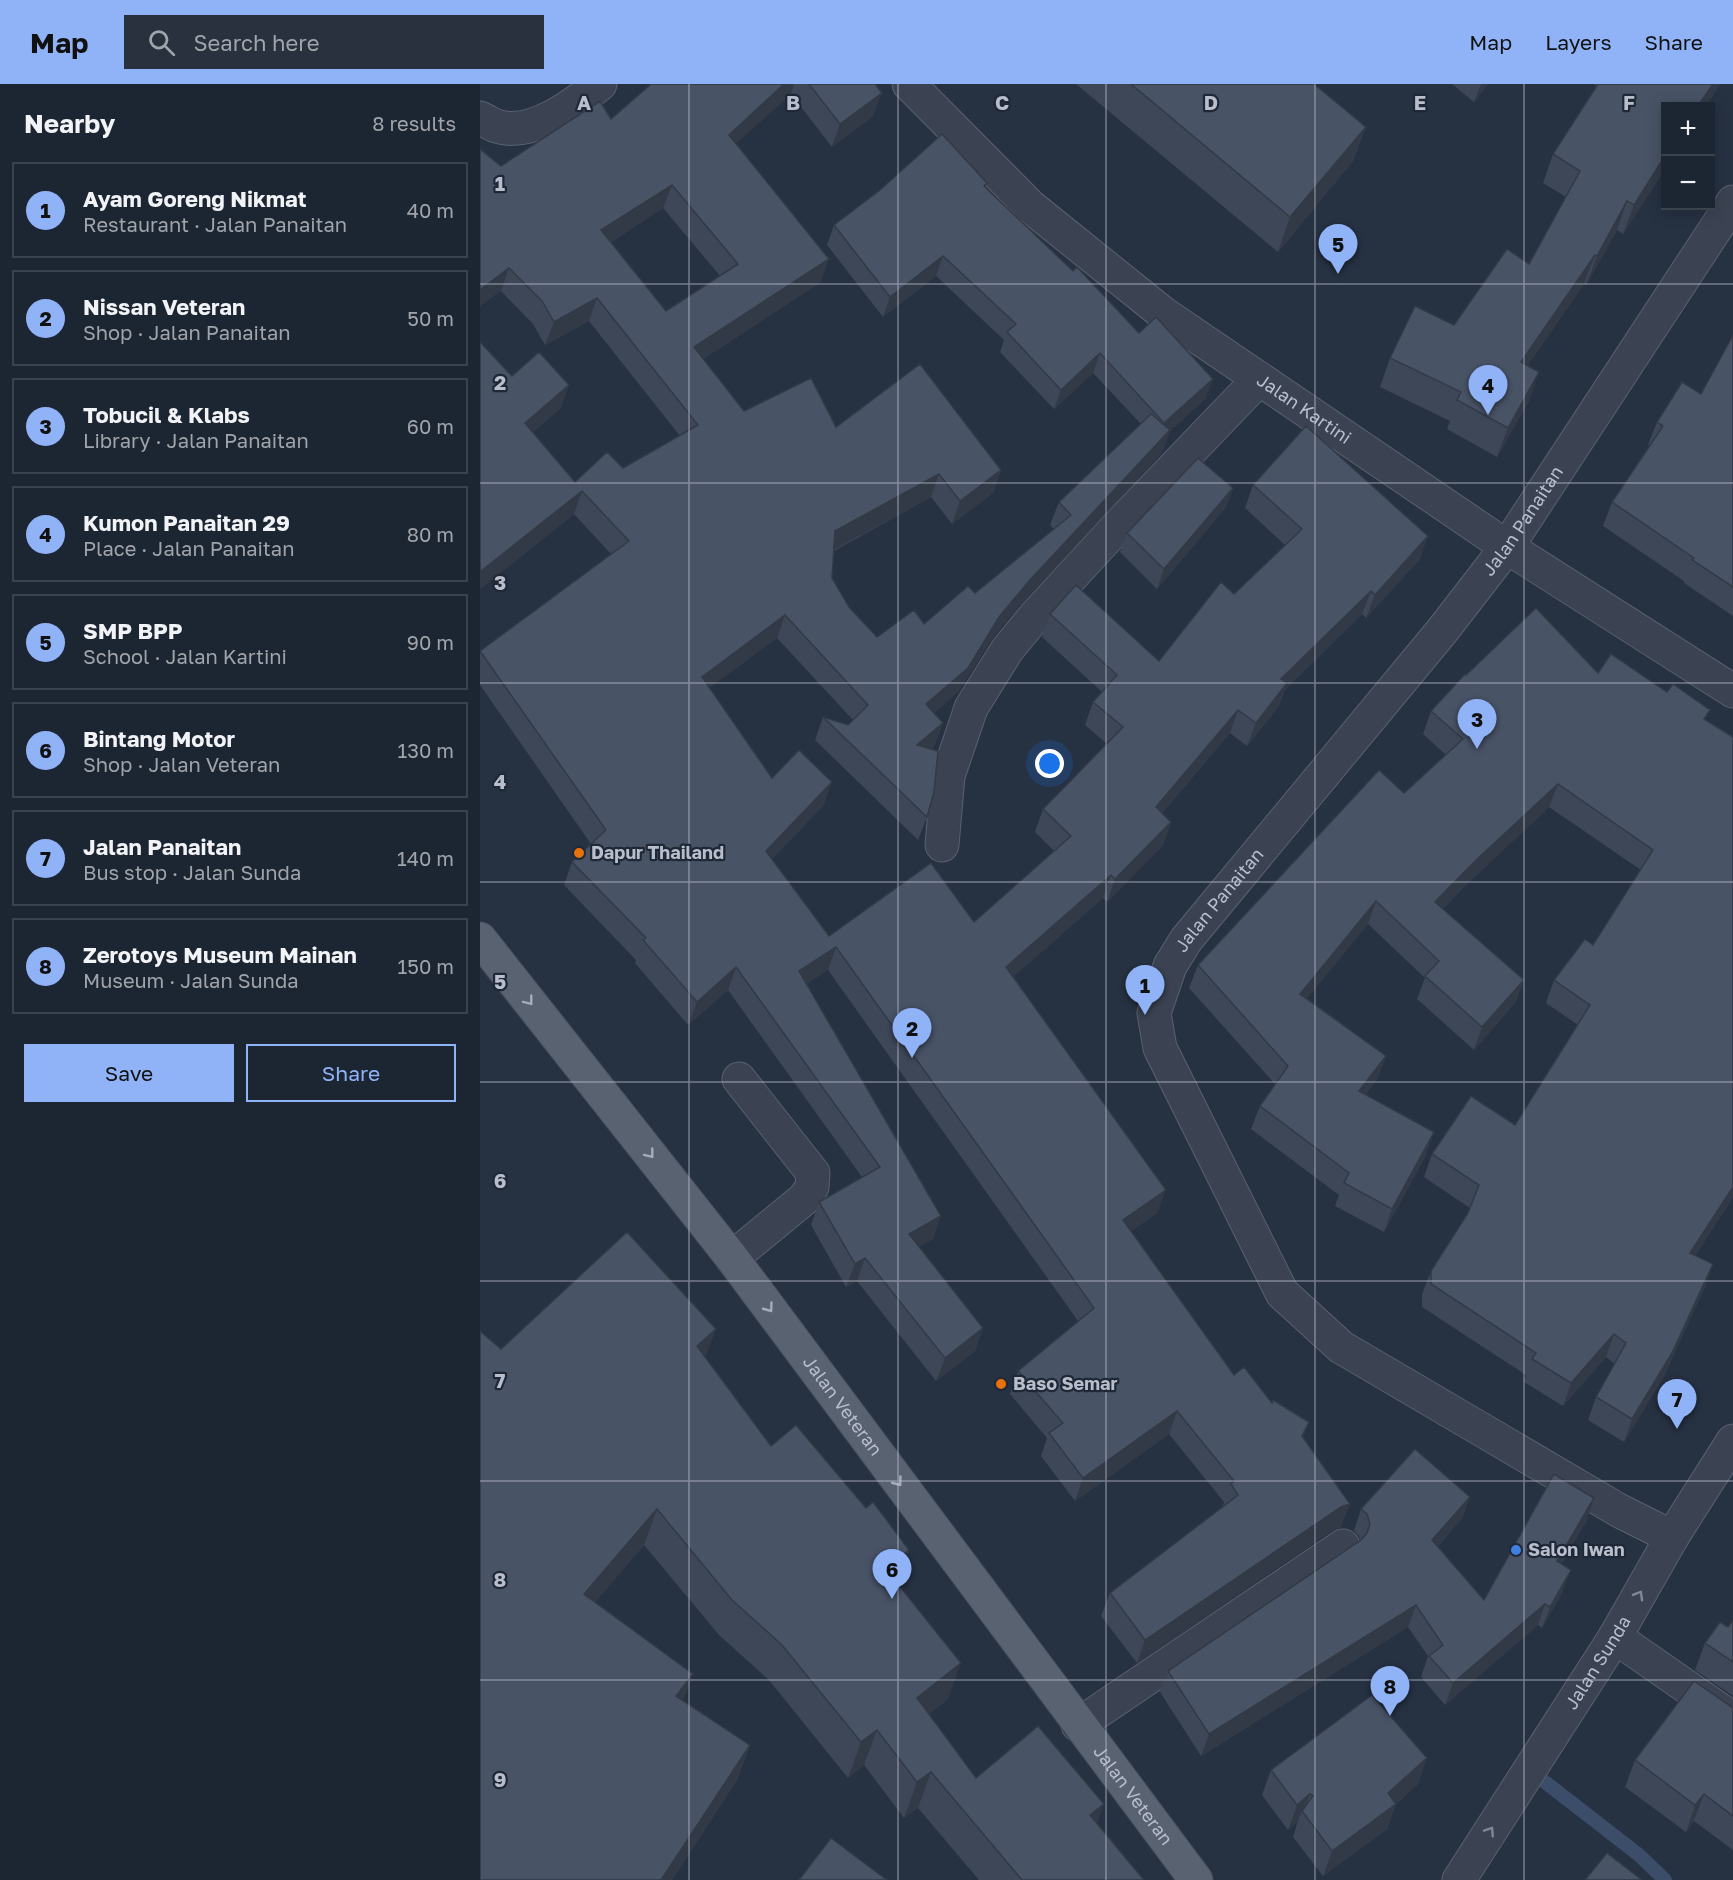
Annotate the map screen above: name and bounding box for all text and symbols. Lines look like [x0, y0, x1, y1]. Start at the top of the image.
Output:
search box [124, 15, 544, 69]
text: Map [30, 26, 88, 59]
icon: search [145, 26, 178, 59]
text: Search here [193, 29, 319, 56]
text: Map [1469, 29, 1512, 55]
text: Layers [1545, 29, 1612, 55]
text: Share [1645, 29, 1703, 55]
text: A [577, 90, 591, 114]
text: B [786, 90, 800, 114]
text: C [995, 90, 1009, 114]
text: D [1204, 90, 1218, 114]
text: E [1414, 90, 1426, 114]
text: F [1623, 90, 1635, 114]
map controls [1661, 102, 1715, 210]
button: + [1661, 102, 1715, 156]
text: Nearby [24, 108, 115, 139]
text: 8 results [372, 111, 456, 135]
button: − [1661, 156, 1715, 210]
text: 1 [495, 171, 505, 195]
text: Ayam Goreng Nikmat [83, 185, 307, 212]
text: 1 [40, 198, 51, 222]
text: 40 m [407, 198, 454, 222]
text: Restaurant · Jalan Panaitan [83, 212, 347, 236]
pin: 5 [1318, 224, 1358, 274]
text: Nissan Veteran [83, 293, 245, 320]
text: 2 [39, 306, 52, 330]
text: 50 m [407, 306, 454, 330]
text: Shop · Jalan Panaitan [83, 320, 291, 344]
pin: 4 [1468, 366, 1508, 415]
street label: Jalan Kartini [1253, 368, 1356, 448]
text: 2 [494, 370, 506, 394]
text: Tobucil & Klabs [83, 401, 250, 428]
text: 3 [39, 414, 52, 438]
text: 60 m [407, 414, 454, 438]
text: Library · Jalan Panaitan [83, 428, 309, 452]
street label: Jalan Panaitan [1477, 461, 1567, 580]
text: Kumon Panaitan 29 [83, 509, 290, 536]
text: 4 [39, 522, 52, 546]
text: 80 m [407, 522, 454, 546]
text: Place · Jalan Panaitan [83, 536, 294, 560]
text: 3 [494, 570, 506, 594]
text: SMP BPP [83, 617, 183, 644]
text: 5 [39, 630, 52, 654]
text: 90 m [407, 630, 454, 654]
text: School · Jalan Kartini [83, 644, 287, 668]
pin: 3 [1458, 700, 1496, 749]
text: Bintang Motor [83, 725, 235, 752]
text: 6 [39, 738, 52, 762]
text: 130 m [398, 738, 454, 762]
your location [1035, 749, 1064, 778]
text: Shop · Jalan Veteran [83, 752, 280, 776]
text: 4 [494, 769, 506, 793]
text: Jalan Panaitan [83, 833, 241, 860]
place label: Dapur Thailand [591, 841, 724, 863]
street label: Jalan Panaitan [1169, 843, 1268, 956]
text: 7 [40, 846, 51, 870]
text: 140 m [397, 846, 454, 870]
marker: Dapur Thailand [572, 846, 586, 860]
text: Bus stop · Jalan Sunda [83, 860, 301, 884]
text: Zerotoys Museum Mainan [83, 941, 357, 968]
text: 8 [39, 954, 52, 978]
text: 150 m [398, 954, 454, 978]
pin: 1 [1126, 966, 1164, 1015]
text: Museum · Jalan Sunda [83, 968, 299, 992]
text: 5 [494, 969, 506, 993]
one-way arrow [522, 994, 533, 1005]
pin: 2 [892, 1008, 932, 1058]
button: Save [24, 1044, 234, 1102]
button: Share [246, 1044, 456, 1102]
one-way arrow [643, 1147, 654, 1158]
text: 6 [494, 1168, 506, 1192]
one-way arrow [762, 1302, 773, 1313]
street label: Jalan Veteran [799, 1351, 887, 1459]
text: 7 [495, 1368, 506, 1392]
place label: Baso Semar [1013, 1372, 1117, 1394]
marker: Baso Semar [994, 1377, 1008, 1391]
pin: 7 [1658, 1380, 1696, 1429]
one-way arrow [891, 1475, 902, 1486]
place label: Salon Iwan [1528, 1538, 1625, 1560]
marker: Salon Iwan [1509, 1543, 1523, 1557]
pin: 6 [872, 1550, 912, 1599]
text: 8 [494, 1567, 506, 1591]
one-way arrow [1632, 1591, 1643, 1601]
street label: Jalan Sunda [1560, 1612, 1635, 1713]
pin: 8 [1370, 1666, 1410, 1716]
street label: Jalan Veteran [1089, 1741, 1178, 1849]
text: 9 [494, 1767, 506, 1791]
one-way arrow [1483, 1827, 1495, 1837]

